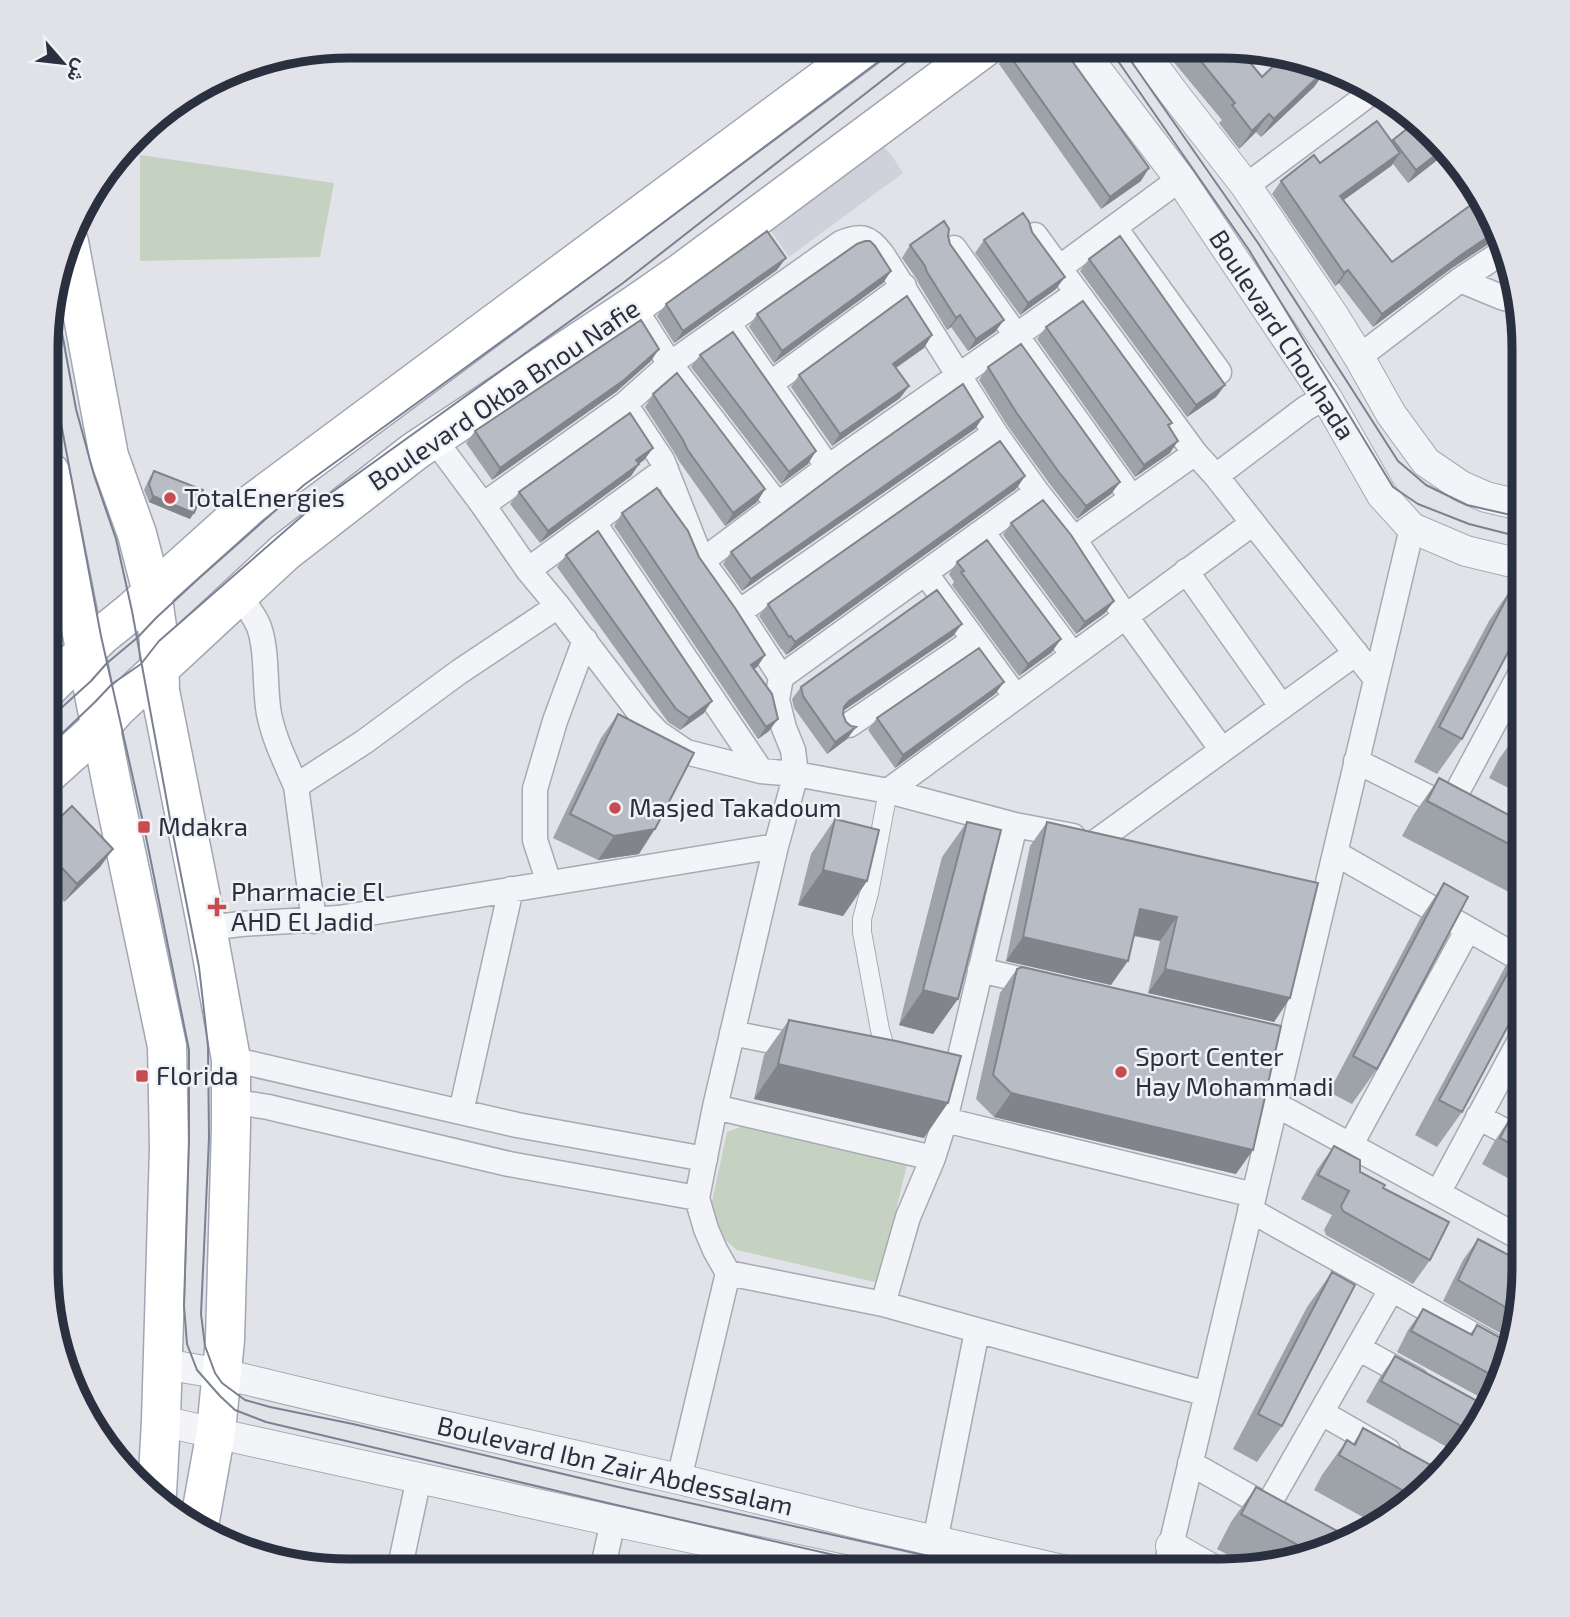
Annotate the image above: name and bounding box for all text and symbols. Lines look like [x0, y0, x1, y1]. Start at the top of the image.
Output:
north arrow [28, 28, 98, 98]
text: ش [62, 55, 94, 87]
street label: Boulevard Chouhada [1204, 223, 1363, 445]
street label: Boulevard Okba Bnou Nafie [362, 291, 645, 496]
place label: TotalEnergies [184, 481, 345, 512]
marker: TotalEnergies [162, 490, 178, 506]
place label: Masjed Takadoum [629, 791, 842, 822]
marker: Masjed Takadoum [607, 800, 623, 816]
place label: Mdakra [158, 810, 248, 841]
marker: Mdakra [136, 819, 152, 835]
place label: Pharmacie El AHD El Jadid [231, 875, 385, 936]
marker: Pharmacie El AHD El Jadid [209, 899, 225, 915]
place label: Sport Center Hay Mohammadi [1135, 1040, 1334, 1101]
place label: Florida [156, 1059, 239, 1090]
marker: Sport Center Hay Mohammadi [1113, 1064, 1129, 1080]
marker: Florida [134, 1068, 150, 1084]
street label: Boulevard Ibn Zair Abdessalam [434, 1408, 796, 1521]

